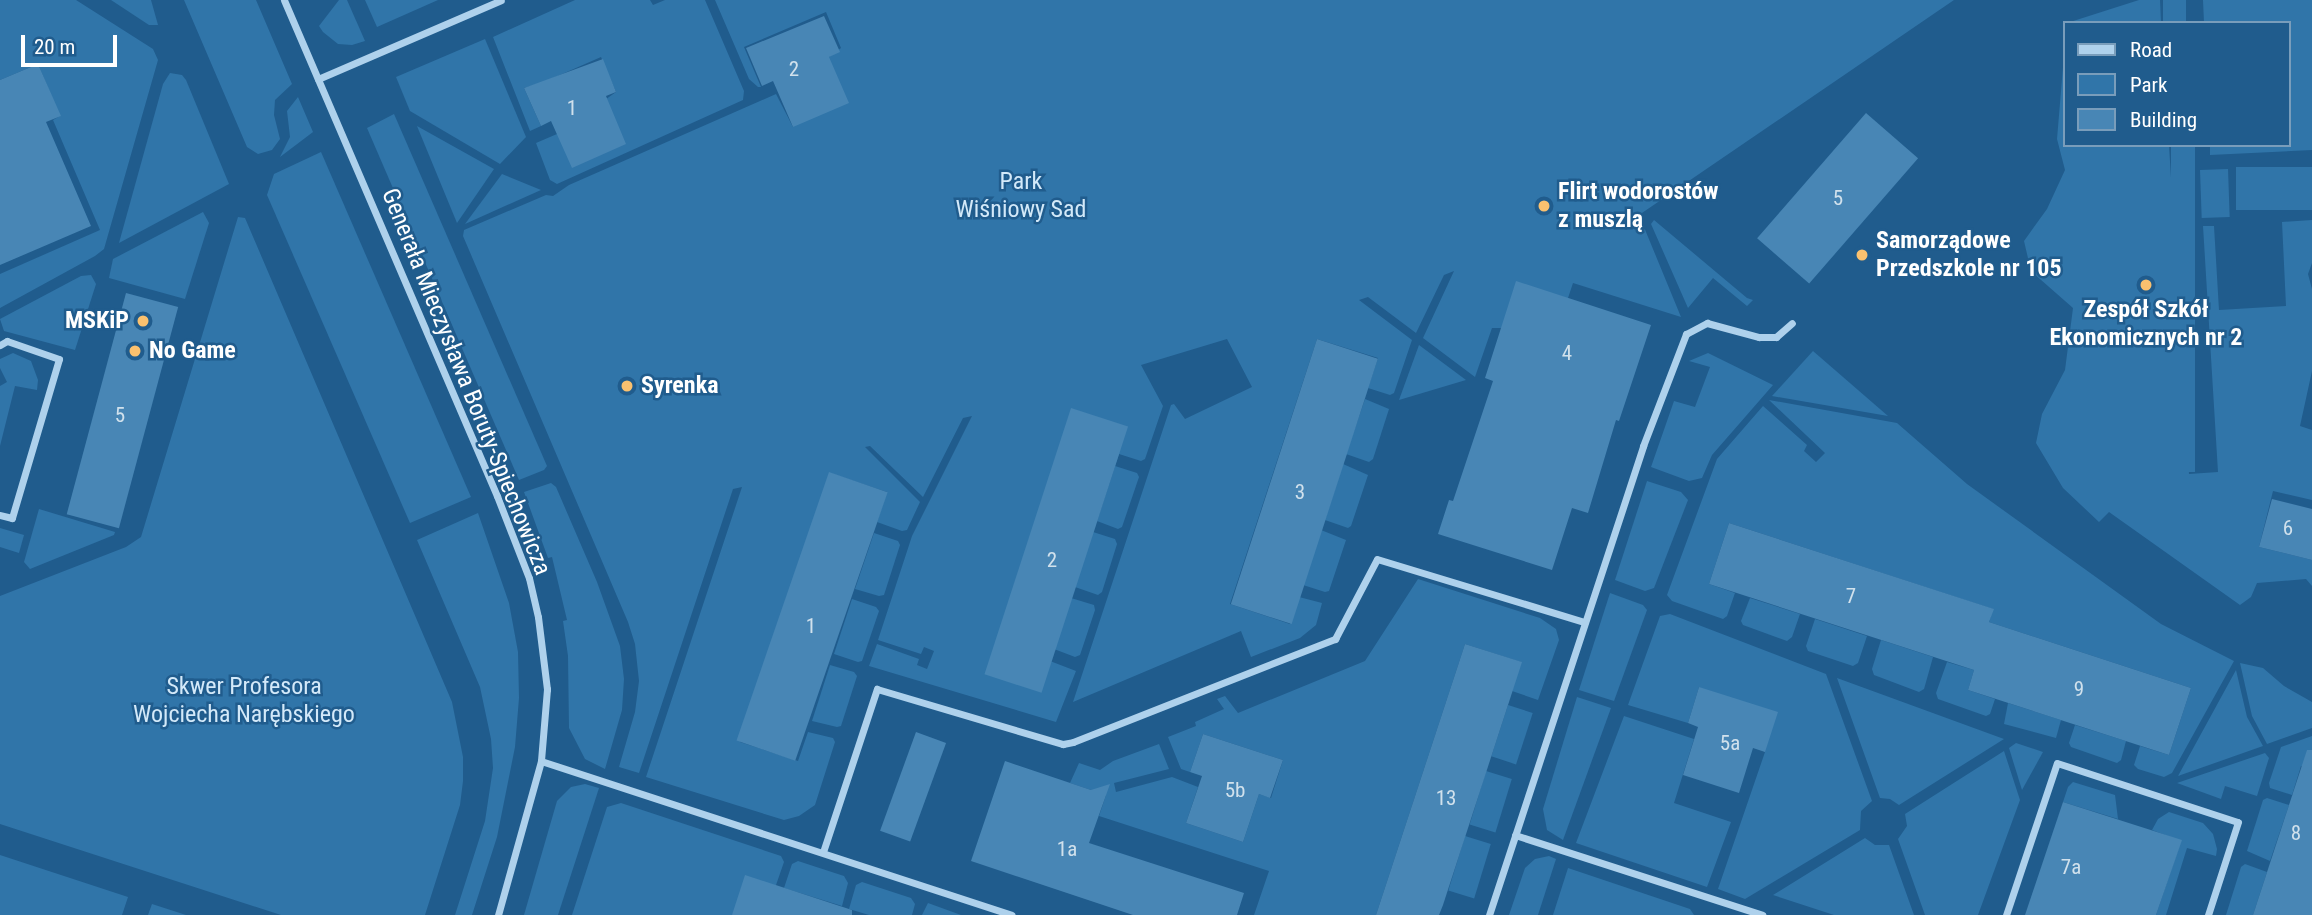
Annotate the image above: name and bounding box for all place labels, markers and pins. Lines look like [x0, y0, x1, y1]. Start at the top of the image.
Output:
place label: Flirt wodorostów z muszlą [1558, 178, 1718, 234]
marker: Flirt wodorostów z muszlą [1536, 198, 1552, 214]
place label: Samorządowe Przedszkole nr 105 [1876, 227, 2062, 283]
marker: Samorządowe Przedszkole nr 105 [1854, 247, 1870, 263]
marker: Zespół Szkół Ekonomicznych nr 2 [2138, 277, 2154, 293]
place label: Zespół Szkół Ekonomicznych nr 2 [2050, 296, 2242, 352]
place label: MSKiP [65, 307, 129, 335]
marker: MSKiP [135, 313, 151, 329]
place label: No Game [149, 337, 236, 365]
marker: No Game [127, 343, 143, 359]
place label: Syrenka [641, 372, 718, 400]
marker: Syrenka [619, 378, 635, 394]

